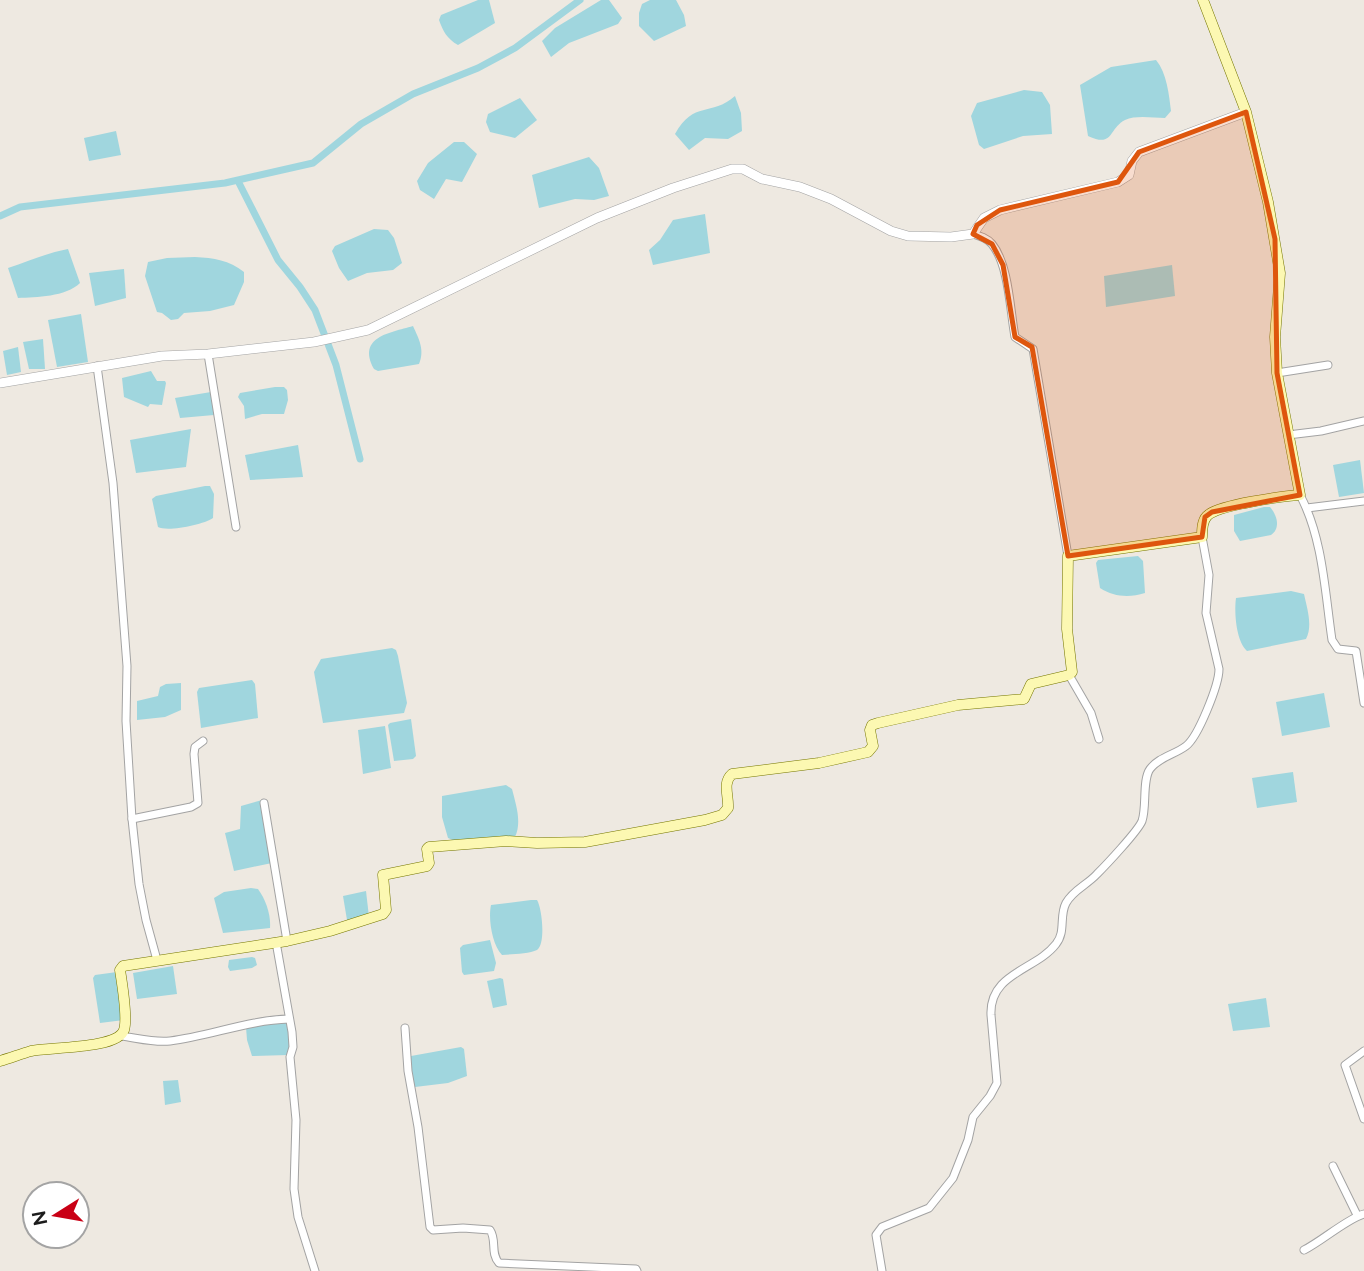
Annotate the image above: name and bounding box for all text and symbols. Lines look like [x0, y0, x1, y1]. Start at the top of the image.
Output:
north arrow [21, 1180, 91, 1250]
text: N [27, 1209, 51, 1227]

